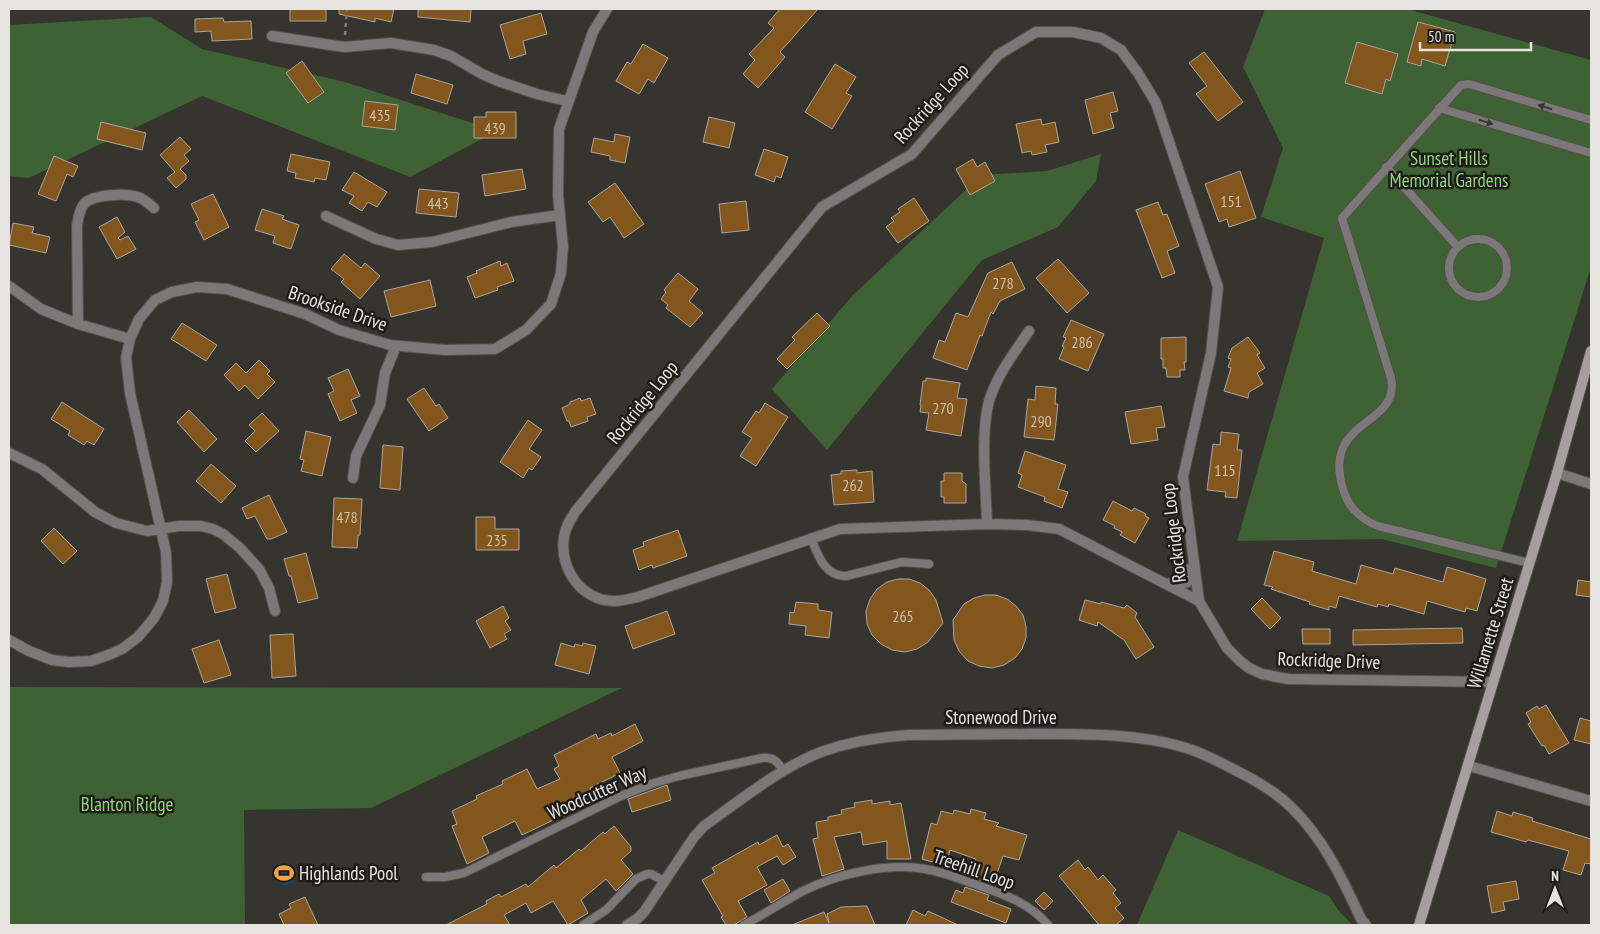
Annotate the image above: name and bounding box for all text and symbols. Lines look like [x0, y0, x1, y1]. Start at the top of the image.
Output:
scale bar [1420, 20, 1531, 52]
text: 50 m [1428, 27, 1454, 46]
street label: Rockridge Loop [889, 58, 973, 148]
one-way arrow [1537, 102, 1552, 110]
house number: 435 [369, 105, 391, 125]
house number: 439 [484, 118, 506, 138]
one-way arrow [1479, 118, 1494, 126]
park label: Sunset Hills Memorial Gardens [1390, 146, 1508, 192]
house number: 151 [1220, 191, 1242, 211]
house number: 443 [427, 193, 449, 213]
house number: 278 [992, 273, 1014, 293]
street label: Brookside Drive [285, 280, 391, 336]
house number: 286 [1071, 332, 1093, 352]
street label: Rockridge Loop [601, 356, 683, 448]
house number: 270 [932, 398, 954, 418]
house number: 290 [1030, 411, 1052, 431]
house number: 115 [1214, 460, 1236, 480]
house number: 262 [842, 475, 864, 495]
street label: Rockridge Loop [1155, 482, 1191, 584]
house number: 478 [336, 507, 358, 527]
house number: 235 [486, 530, 508, 550]
street label: Willamette Street [1462, 574, 1519, 692]
house number: 265 [892, 606, 914, 626]
street label: Rockridge Drive [1277, 646, 1381, 674]
street label: Stonewood Drive [945, 705, 1057, 729]
street label: Woodcutter Way [544, 759, 651, 824]
park label: Blanton Ridge [81, 792, 173, 816]
street label: Treehill Loop [930, 844, 1018, 894]
place label: Highlands Pool [299, 861, 398, 885]
sports icon: Highlands Pool [273, 862, 295, 884]
north arrow [1530, 864, 1580, 914]
text: N [1551, 867, 1559, 885]

